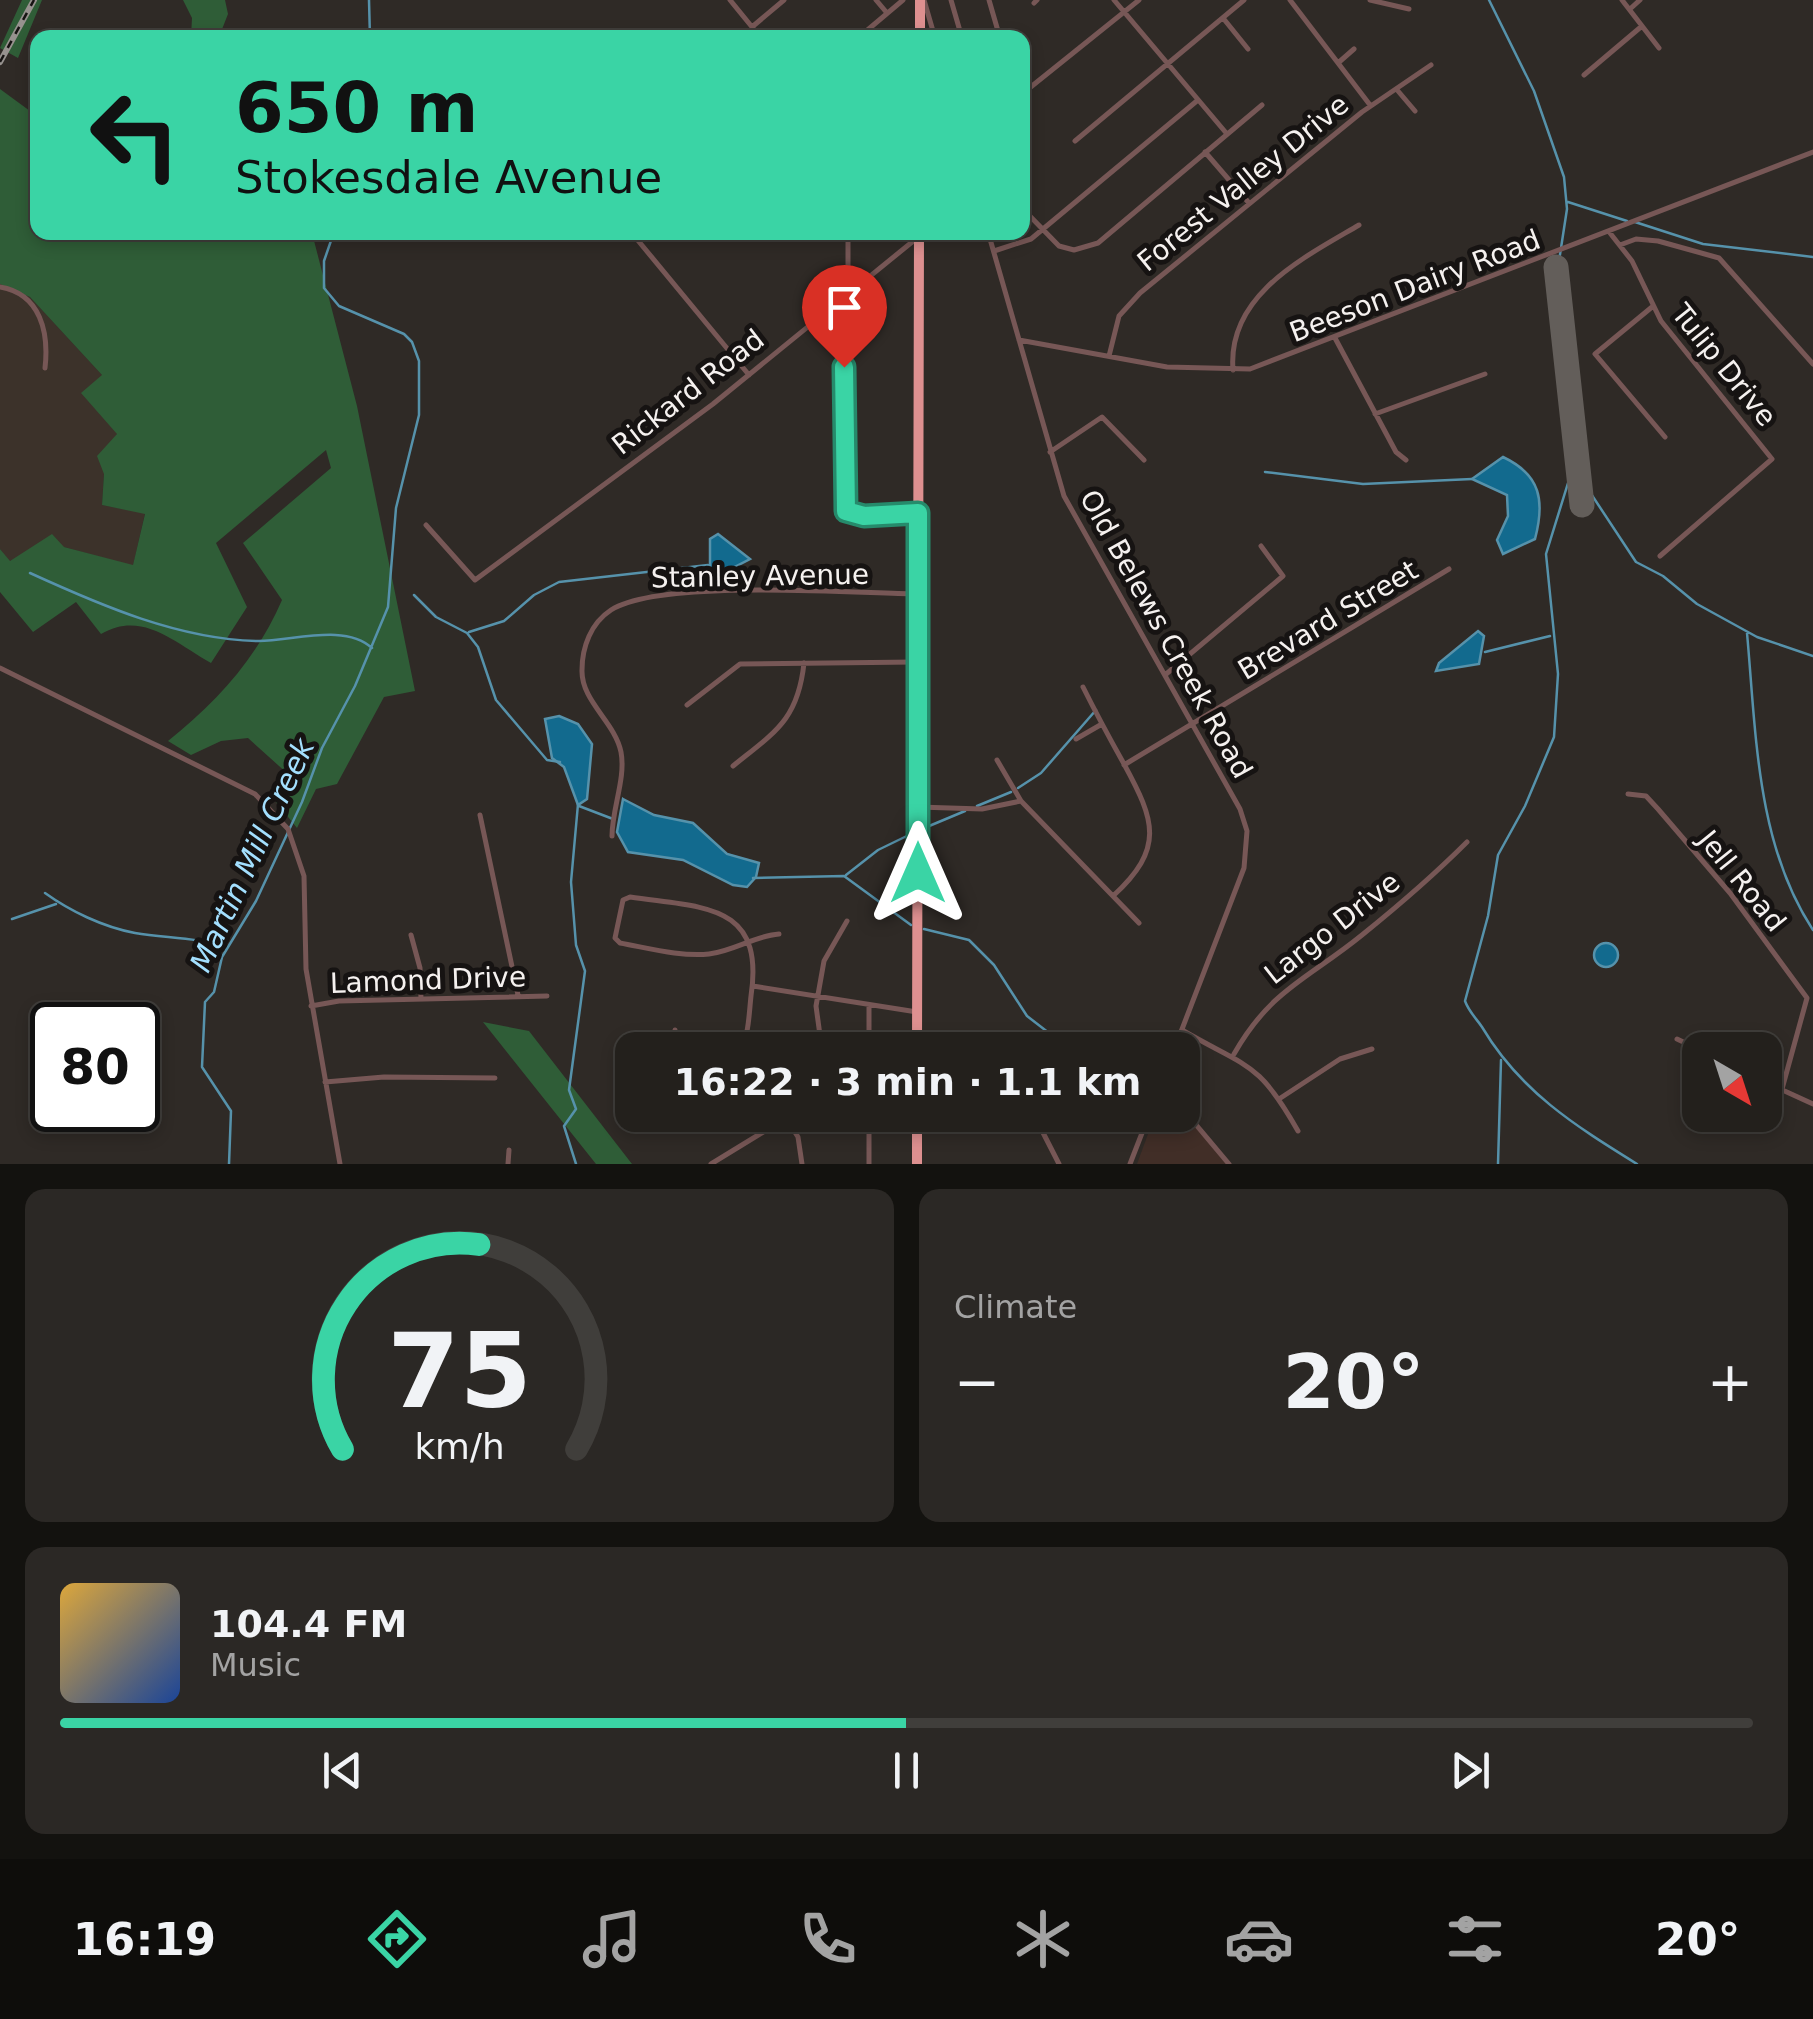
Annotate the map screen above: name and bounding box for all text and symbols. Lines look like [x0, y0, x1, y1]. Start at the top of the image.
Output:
text: 650 m [235, 67, 478, 149]
icon: left [70, 70, 200, 200]
street label: Forest Valley Drive [1131, 88, 1355, 278]
text: Stokesdale Avenue [235, 151, 662, 204]
street label: Beeson Dairy Road [1285, 223, 1545, 349]
pin [802, 265, 887, 368]
icon: arrive [817, 280, 872, 335]
street label: Tulip Drive [1664, 297, 1783, 433]
street label: Rickard Road [606, 323, 770, 461]
street label: Old Belews Creek Road [1073, 484, 1259, 784]
street label: Brevard Street [1232, 553, 1424, 687]
street label: Stanley Avenue [651, 558, 869, 594]
water label: Martin Mill Creek [183, 731, 322, 977]
position arrow [866, 821, 970, 925]
street label: Jell Road [1690, 822, 1793, 938]
street label: Largo Drive [1258, 865, 1406, 991]
street label: Lamond Drive [329, 960, 527, 1000]
speed limit sign: 80 [30, 1002, 160, 1132]
north arrow [1682, 1032, 1782, 1132]
map controls [1682, 1032, 1782, 1132]
text: 16:22 · 3 min · 1.1 km [674, 1060, 1141, 1104]
text: Climate [954, 1288, 1077, 1326]
text: 75 [387, 1310, 532, 1432]
text: 20° [1283, 1338, 1424, 1426]
text: − [954, 1350, 1000, 1414]
text: + [1707, 1350, 1753, 1414]
text: km/h [414, 1426, 505, 1467]
text: 104.4 FM [210, 1602, 407, 1646]
text: Music [210, 1646, 301, 1684]
icon: previous [315, 1743, 370, 1798]
icon: pause [879, 1743, 934, 1798]
icon: next [1443, 1743, 1498, 1798]
icon: directions [362, 1904, 432, 1974]
icon: music [577, 1904, 647, 1974]
icon: phone [793, 1904, 863, 1974]
icon: climate [1008, 1904, 1078, 1974]
icon: car [1224, 1904, 1294, 1974]
icon: filters [1440, 1904, 1510, 1974]
text: 16:19 [73, 1913, 216, 1966]
text: 20° [1655, 1913, 1740, 1966]

